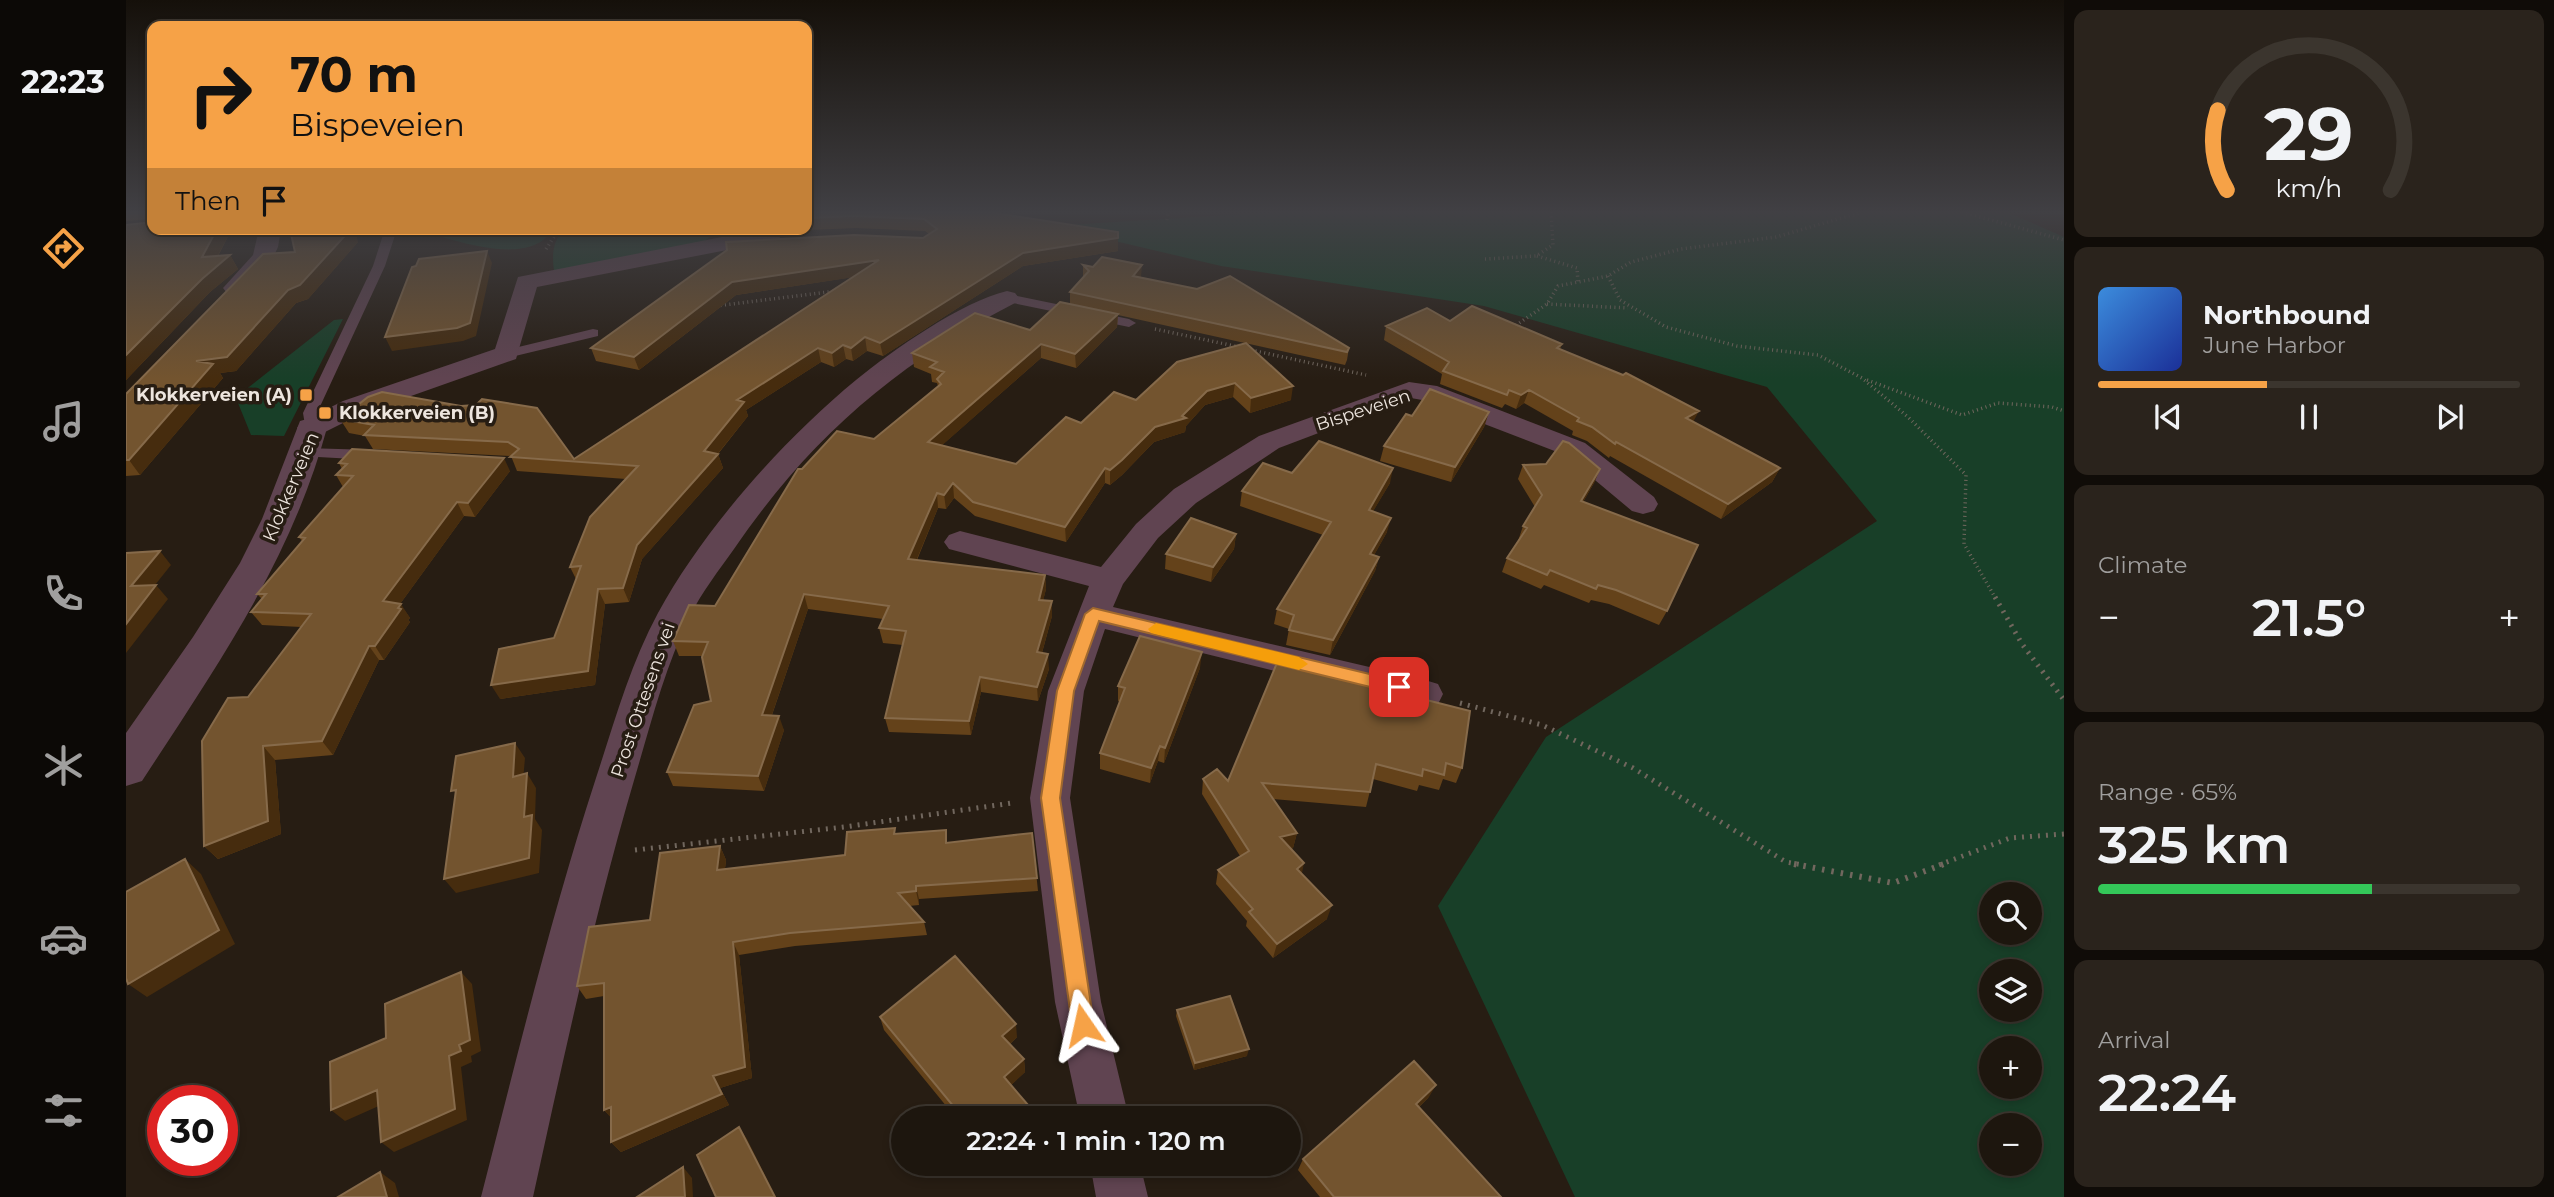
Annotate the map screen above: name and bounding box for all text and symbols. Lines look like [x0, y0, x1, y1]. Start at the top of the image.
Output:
text: 70 m [290, 45, 418, 104]
icon: right [175, 49, 266, 140]
text: 22:23 [21, 62, 105, 101]
text: 29 [2264, 90, 2354, 178]
text: Bispeveien [290, 105, 465, 144]
text: km/h [2276, 173, 2342, 203]
icon: arrive [255, 182, 293, 220]
text: Then [175, 185, 241, 217]
icon: directions [39, 224, 88, 273]
text: Northbound [2203, 299, 2371, 331]
text: June Harbor [2203, 331, 2346, 359]
place label: Klokkerveien (A) [136, 384, 292, 406]
street label: Bispeveien [1313, 384, 1413, 436]
marker: Klokkerveien (A) [298, 387, 314, 403]
icon: music [39, 397, 88, 446]
icon: previous [2149, 398, 2187, 436]
icon: pause [2290, 398, 2328, 436]
icon: next [2431, 398, 2469, 436]
place label: Klokkerveien (B) [339, 402, 495, 424]
marker: Klokkerveien (B) [317, 405, 333, 421]
street label: Klokkerveien [258, 429, 324, 545]
text: Climate [2098, 551, 2187, 579]
icon: phone [39, 569, 88, 618]
text: 21.5° [2252, 586, 2366, 649]
text: − [2098, 594, 2120, 641]
text: + [2498, 594, 2520, 641]
street label: Prost Ottesens vei [606, 620, 680, 780]
pin [1369, 657, 1429, 717]
icon: arrive [1380, 668, 1418, 706]
icon: climate [39, 741, 88, 790]
text: Range · 65% [2098, 778, 2237, 806]
text: 325 km [2098, 813, 2291, 876]
map controls [1979, 882, 2042, 1176]
button: search [1979, 882, 2042, 945]
icon: car [39, 914, 88, 963]
button: layers [1979, 959, 2042, 1022]
position arrow [1046, 988, 1120, 1062]
text: Arrival [2098, 1026, 2171, 1054]
button: + [1979, 1036, 2042, 1099]
text: 22:24 [2098, 1061, 2236, 1124]
speed limit sign: 30 [147, 1085, 238, 1176]
icon: filters [39, 1086, 88, 1135]
button: − [1979, 1113, 2042, 1176]
text: 22:24 · 1 min · 120 m [966, 1125, 1226, 1157]

